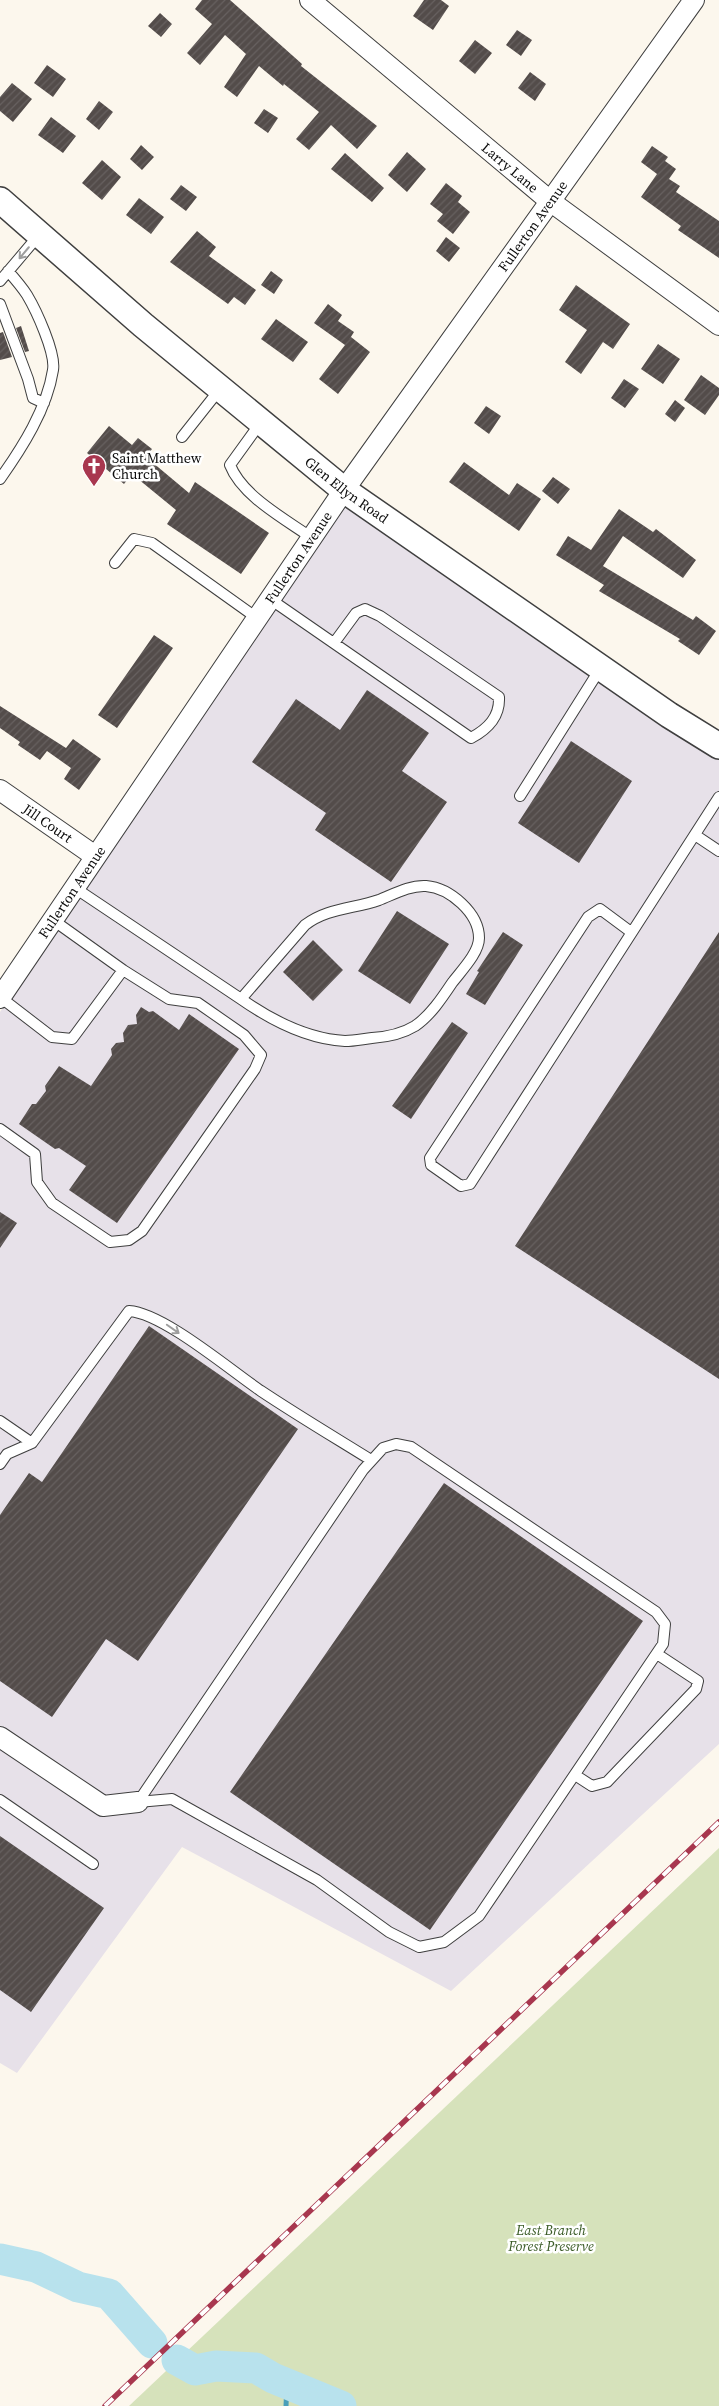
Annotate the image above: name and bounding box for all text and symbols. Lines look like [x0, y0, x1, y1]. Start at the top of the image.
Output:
street label: Larry Lane [477, 138, 543, 197]
street label: Fullerton Avenue [493, 176, 572, 276]
one-way arrow [18, 246, 29, 259]
place label: Saint Matthew Church [112, 448, 202, 484]
street label: Glen Ellyn Road [301, 452, 393, 528]
church icon: Saint Matthew Church [81, 453, 107, 487]
street label: Fullerton Avenue [260, 507, 337, 608]
street label: Jill Court [18, 798, 77, 848]
street label: Fullerton Avenue [33, 842, 110, 942]
one-way arrow [166, 1324, 180, 1334]
park label: East Branch Forest Preserve [507, 2220, 594, 2256]

